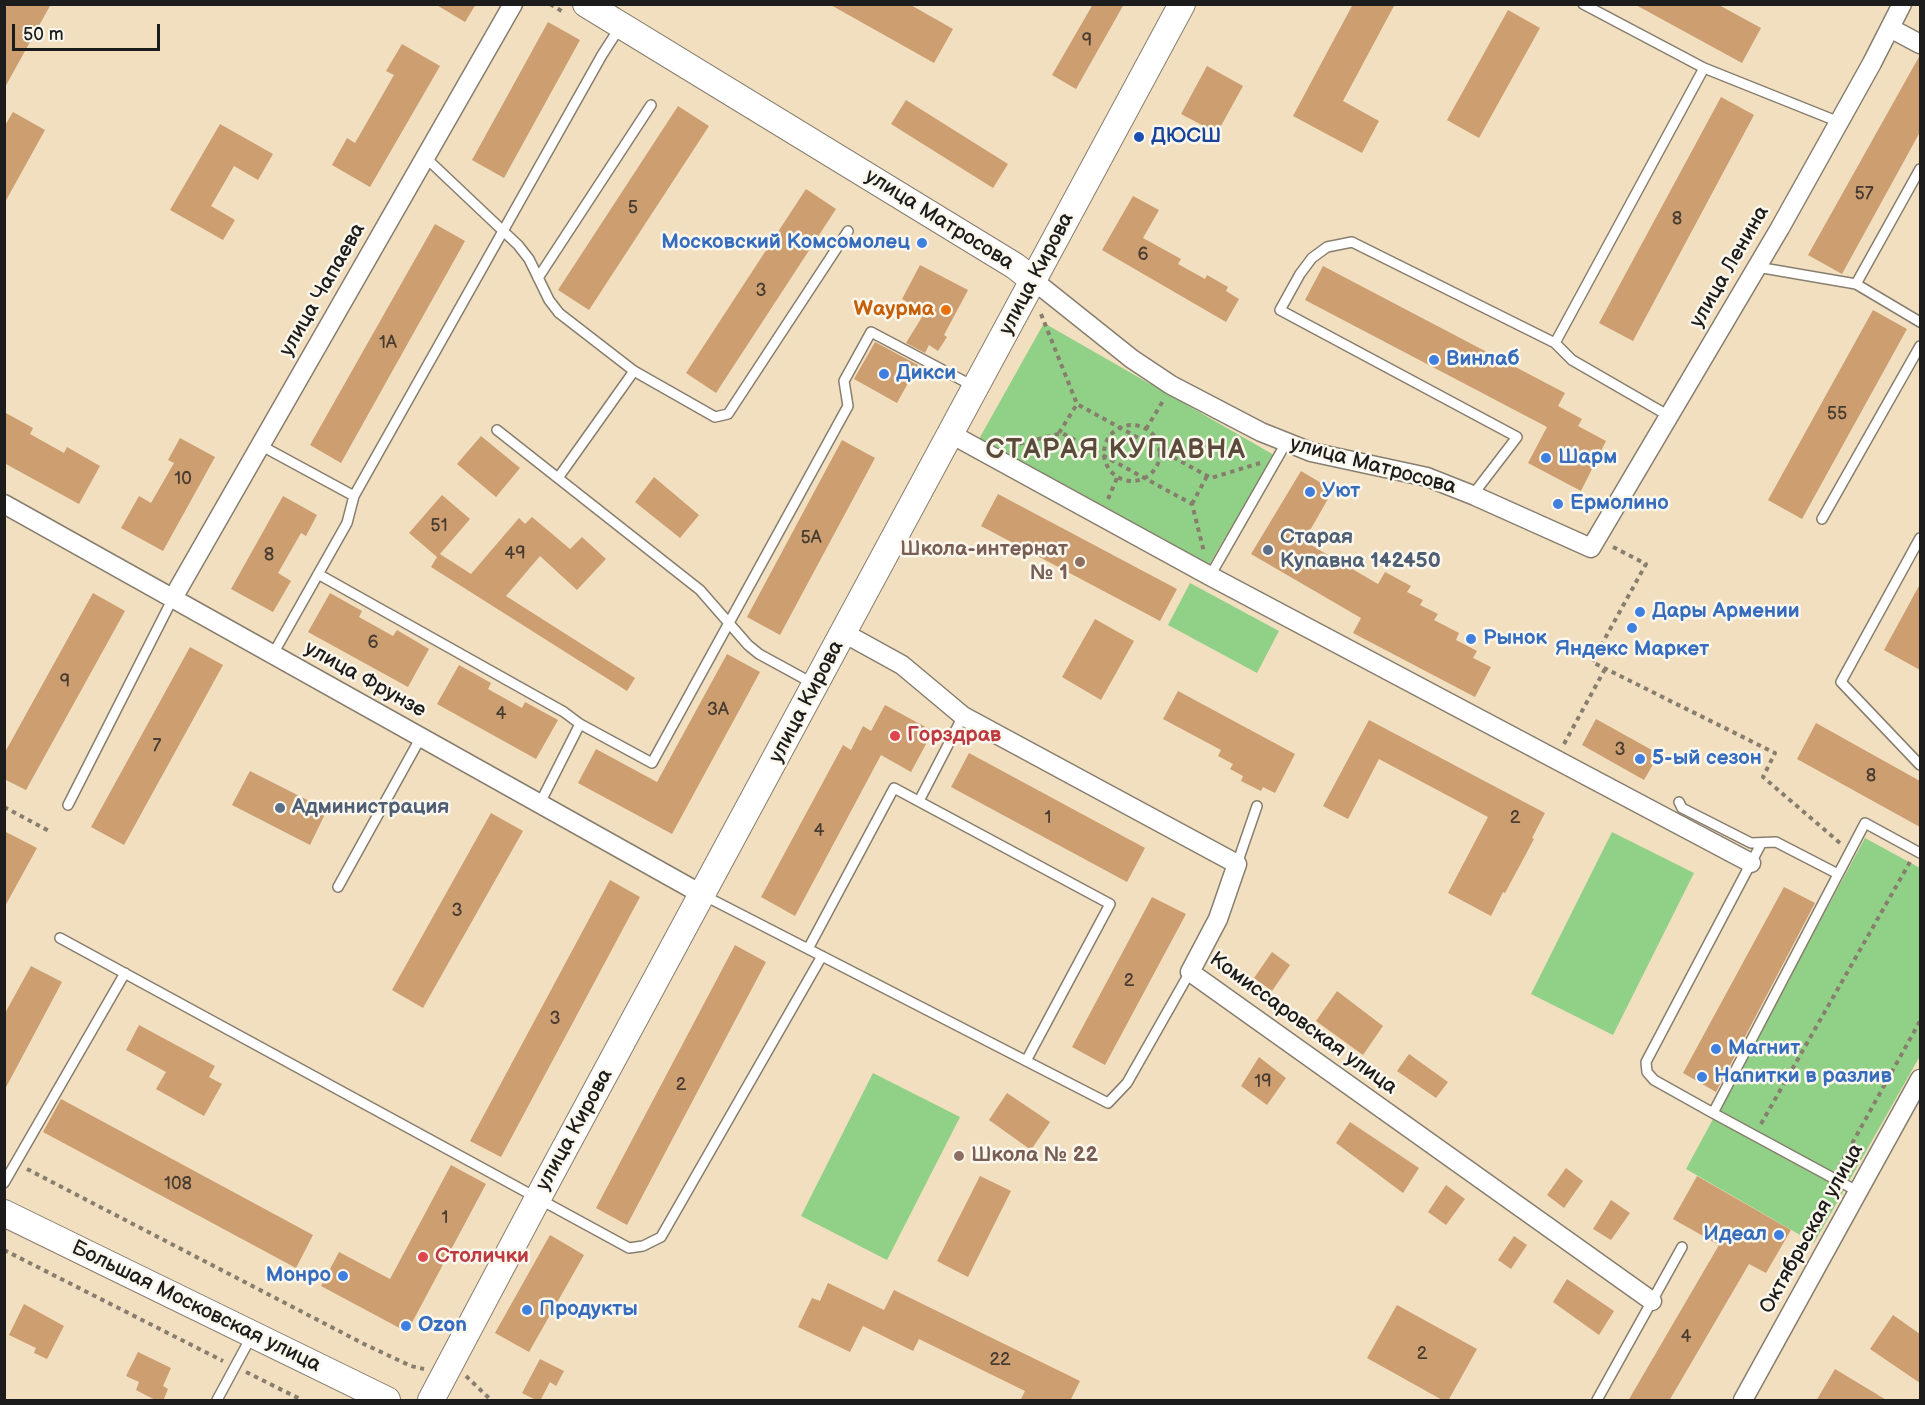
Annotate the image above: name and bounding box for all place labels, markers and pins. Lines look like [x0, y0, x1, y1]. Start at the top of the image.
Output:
place label: ДЮСШ [1151, 124, 1221, 150]
marker: ДЮСШ [1132, 130, 1146, 144]
place label: Московский Комсомолец [661, 230, 910, 256]
marker: Московский Комсомолец [915, 236, 929, 250]
place label: Wаурма [854, 297, 934, 323]
marker: Wаурма [939, 303, 953, 317]
place label: Винлаб [1446, 347, 1520, 373]
marker: Винлаб [1427, 353, 1441, 367]
place label: Дикси [896, 361, 956, 387]
marker: Дикси [877, 367, 891, 381]
place label: Шарм [1558, 445, 1617, 471]
marker: Шарм [1539, 451, 1553, 465]
place label: Уют [1322, 479, 1360, 505]
marker: Уют [1303, 485, 1317, 499]
place label: Ермолино [1570, 491, 1669, 517]
marker: Ермолино [1551, 497, 1565, 511]
place label: Старая Купавна 142450 [1280, 525, 1441, 575]
place label: Школа-интернат № 1 [900, 537, 1068, 587]
marker: Старая Купавна 142450 [1261, 543, 1275, 557]
marker: Школа-интернат № 1 [1073, 555, 1087, 569]
place label: Дары Армении [1652, 599, 1800, 625]
marker: Дары Армении [1633, 605, 1647, 619]
marker: Яндекс Маркет [1625, 621, 1639, 635]
place label: Рынок [1483, 626, 1547, 652]
marker: Рынок [1464, 632, 1478, 646]
place label: Яндекс Маркет [1555, 637, 1709, 663]
place label: Горздрав [907, 723, 1001, 749]
marker: Горздрав [888, 729, 902, 743]
place label: 5-ый сезон [1652, 746, 1762, 772]
marker: 5-ый сезон [1633, 752, 1647, 766]
place label: Администрация [292, 795, 449, 821]
marker: Администрация [273, 801, 287, 815]
place label: Магнит [1728, 1036, 1800, 1062]
marker: Магнит [1709, 1042, 1723, 1056]
place label: Напитки в разлив [1714, 1064, 1892, 1090]
marker: Напитки в разлив [1695, 1070, 1709, 1084]
place label: Школа № 22 [971, 1143, 1098, 1169]
marker: Школа № 22 [952, 1149, 966, 1163]
place label: Идеал [1703, 1222, 1767, 1248]
marker: Идеал [1772, 1228, 1786, 1242]
place label: Столички [435, 1244, 529, 1270]
marker: Столички [416, 1250, 430, 1264]
place label: Монро [266, 1263, 331, 1289]
marker: Монро [336, 1269, 350, 1283]
place label: Продукты [539, 1297, 638, 1323]
marker: Продукты [520, 1303, 534, 1317]
place label: Ozon [418, 1313, 467, 1339]
marker: Ozon [399, 1319, 413, 1333]

